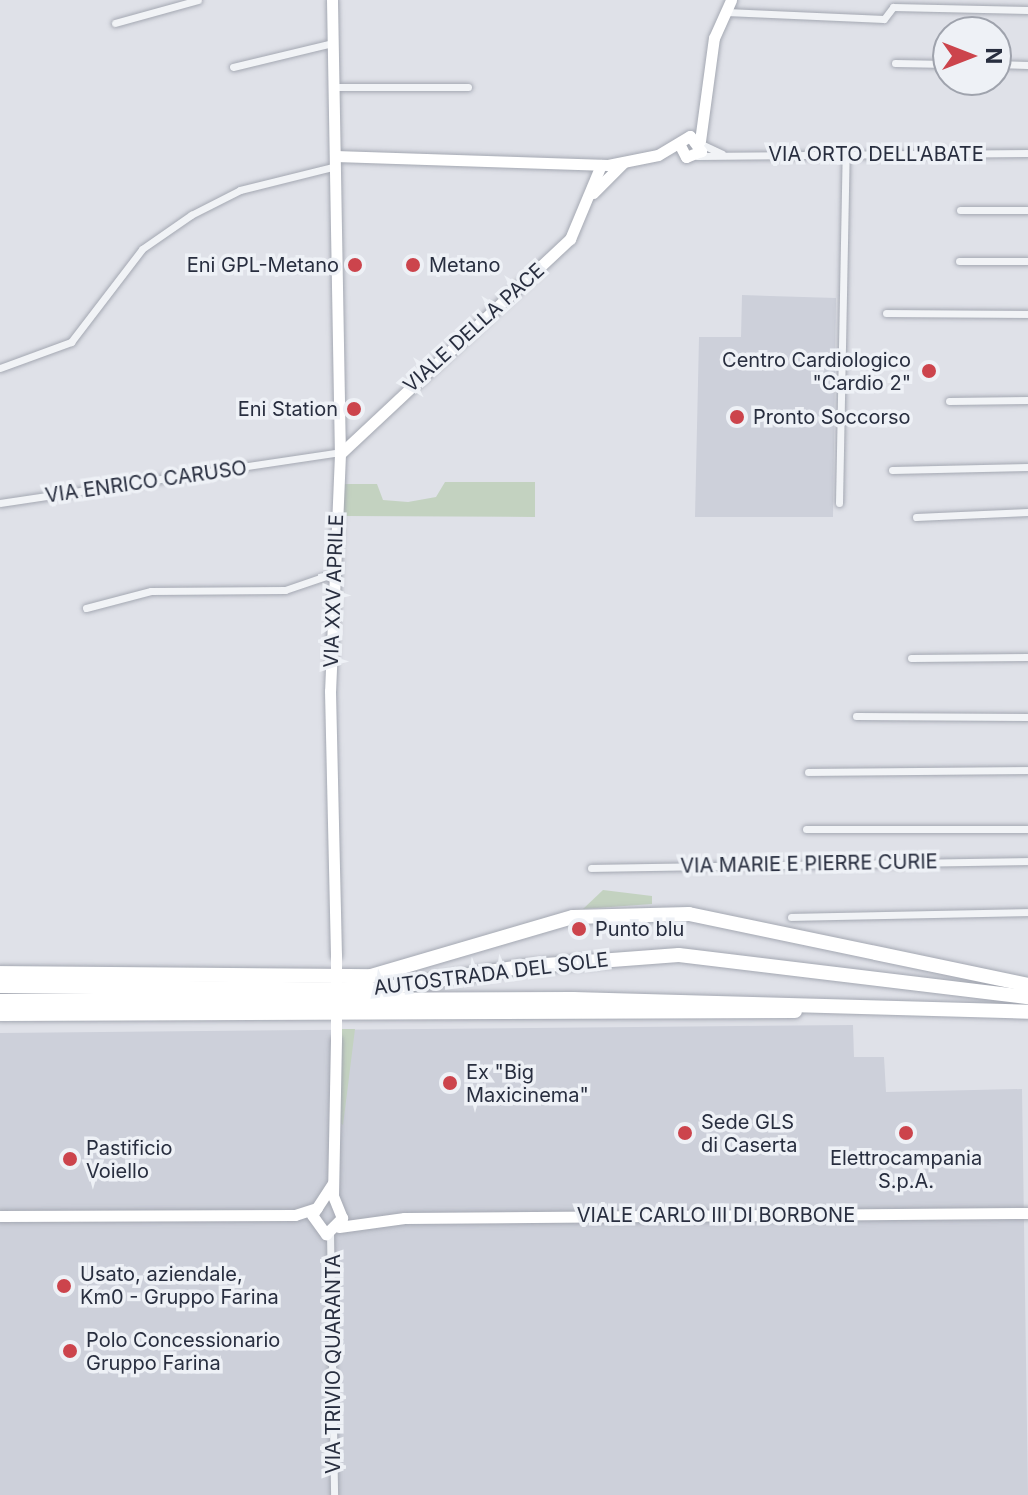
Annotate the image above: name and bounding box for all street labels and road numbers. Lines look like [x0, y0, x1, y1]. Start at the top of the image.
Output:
street label: VIA ORTO DELL'ABATE [768, 142, 984, 166]
street label: VIALE DELLA PACE [399, 258, 549, 398]
street label: VIA ENRICO CARUSO [44, 456, 248, 508]
street label: VIA XXV APRILE [319, 514, 349, 668]
street label: VIA MARIE E PIERRE CURIE [680, 850, 938, 878]
street label: AUTOSTRADA DEL SOLE [372, 948, 610, 1000]
street label: VIALE CARLO III DI BORBONE [577, 1203, 855, 1227]
street label: VIA TRIVIO QUARANTA [321, 1254, 345, 1474]

